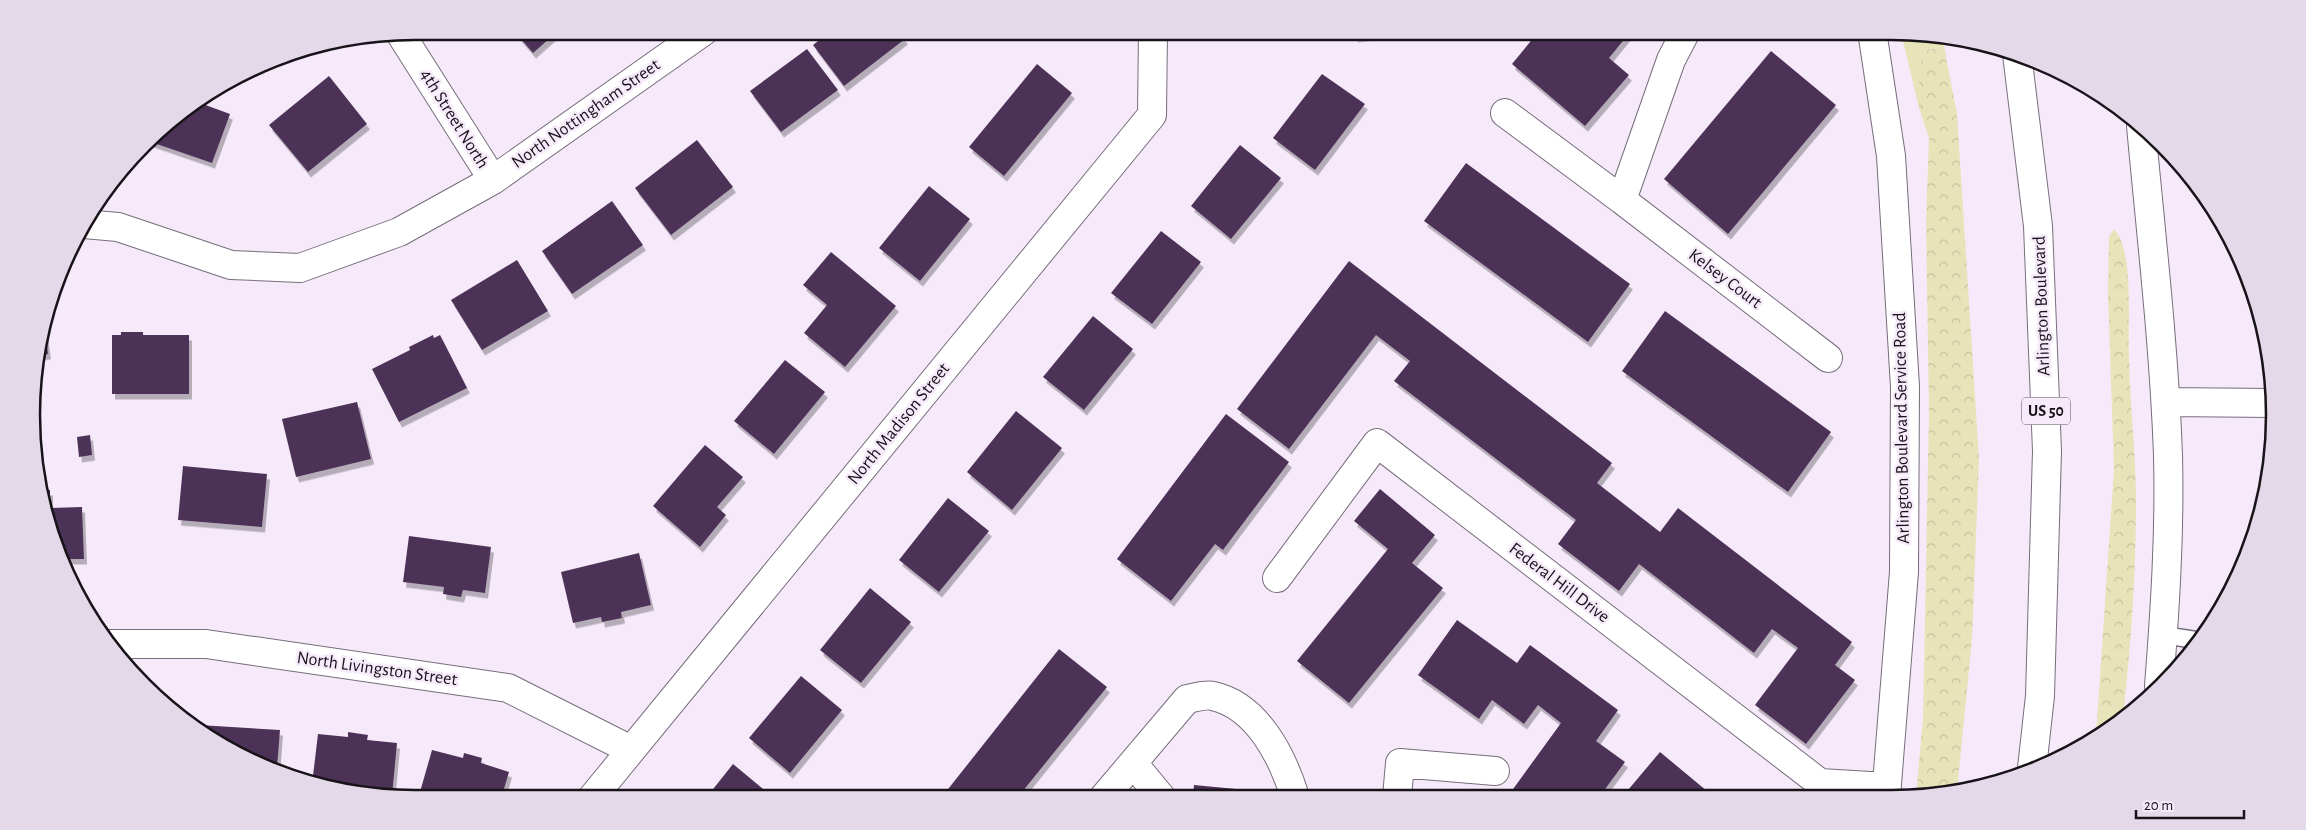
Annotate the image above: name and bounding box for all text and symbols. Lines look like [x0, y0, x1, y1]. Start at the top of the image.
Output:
street label: North Nottingham Street [509, 56, 664, 172]
street label: 4th Street North [416, 66, 492, 172]
street label: Arlington Boulevard [2031, 236, 2053, 376]
street label: Kelsey Court [1685, 246, 1765, 312]
street label: Arlington Boulevard Service Road [1891, 312, 1913, 544]
street label: North Madison Street [845, 360, 953, 488]
road number: US 50 [2022, 398, 2070, 424]
street label: Federal Hill Drive [1505, 540, 1613, 626]
street label: North Livingston Street [296, 649, 459, 689]
scale bar [2136, 788, 2244, 820]
text: 20 m [2144, 798, 2173, 813]

